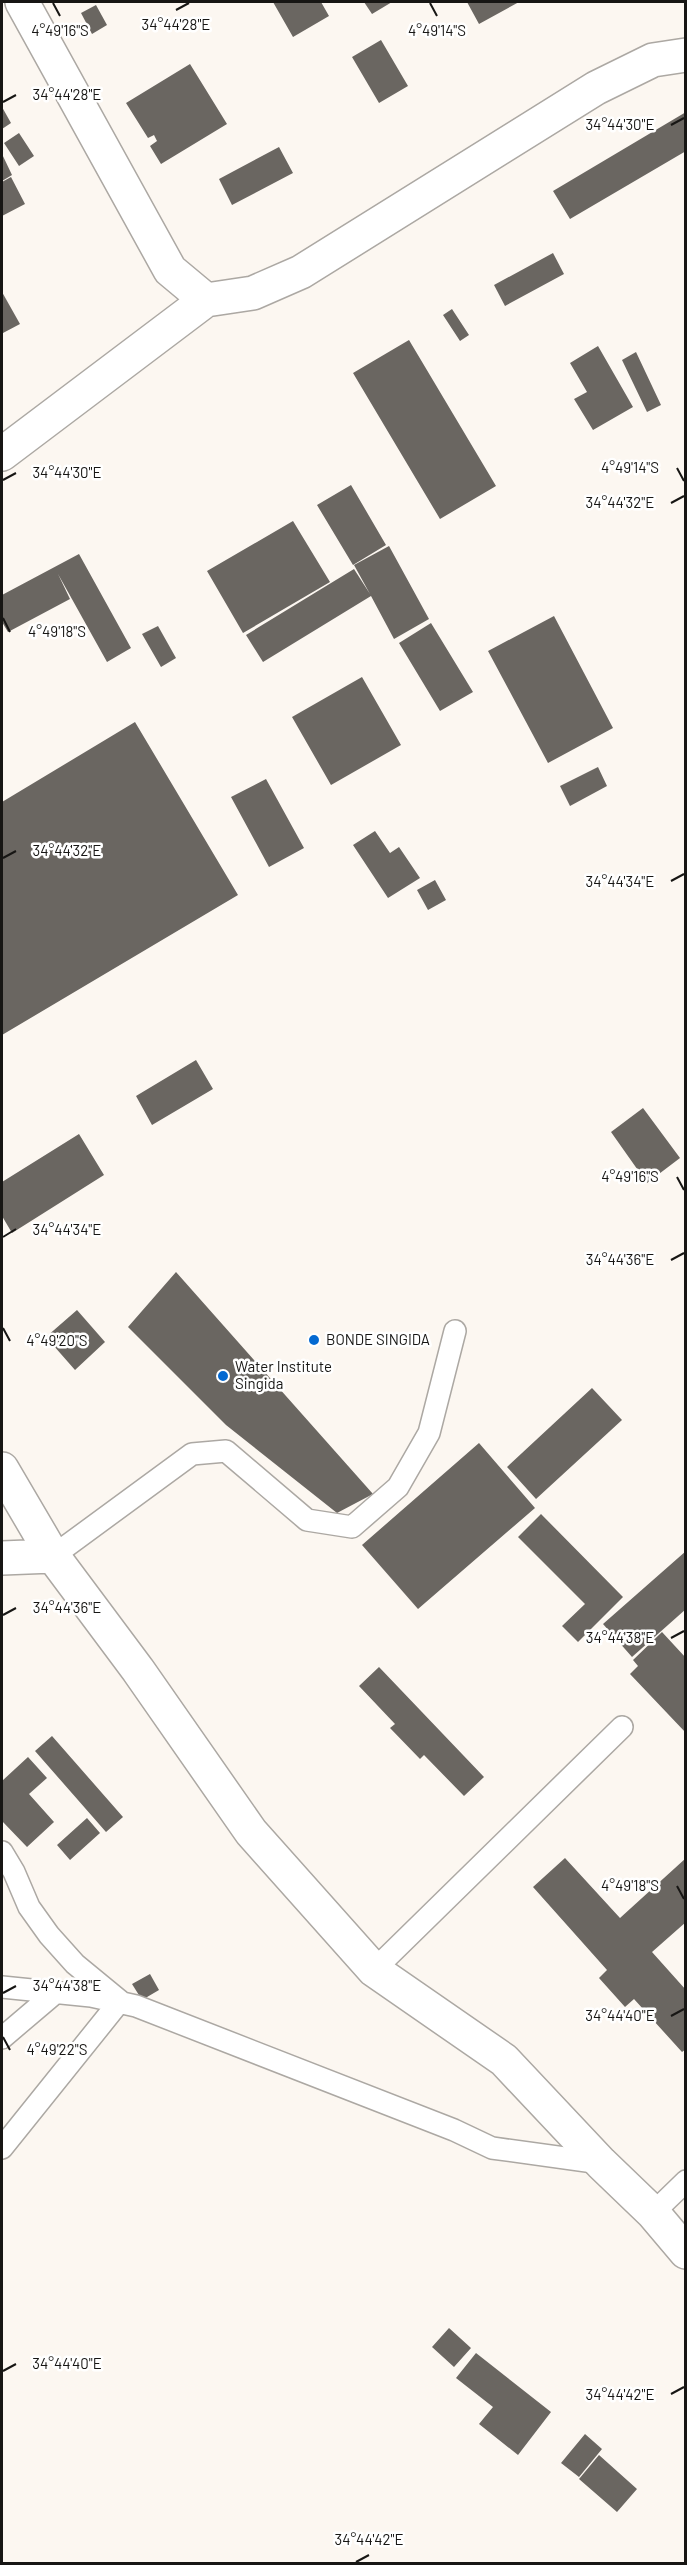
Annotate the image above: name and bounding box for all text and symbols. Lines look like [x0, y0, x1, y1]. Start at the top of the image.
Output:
text: 34°44'28"E [142, 15, 210, 33]
text: 4°49'16"S [31, 21, 89, 39]
text: 4°49'14"S [408, 21, 466, 39]
text: 34°44'28"E [33, 85, 101, 103]
text: 34°44'30"E [585, 115, 655, 133]
text: 4°49'14"S [601, 458, 659, 476]
text: 34°44'30"E [32, 463, 102, 481]
text: 34°44'32"E [586, 493, 654, 511]
text: 4°49'18"S [28, 622, 86, 640]
text: 34°44'32"E [33, 841, 101, 859]
text: 34°44'34"E [586, 872, 654, 890]
text: 4°49'16"S [601, 1167, 659, 1185]
text: 34°44'34"E [33, 1220, 101, 1238]
text: 34°44'36"E [586, 1250, 654, 1268]
place label: BONDE SINGIDA [326, 1330, 430, 1348]
text: 4°49'20"S [26, 1331, 88, 1349]
marker: BONDE SINGIDA [307, 1333, 321, 1347]
place label: Water Institute Singida [235, 1357, 332, 1392]
marker: Water Institute Singida [216, 1369, 230, 1383]
text: 34°44'36"E [33, 1598, 101, 1616]
text: 34°44'38"E [586, 1628, 654, 1646]
text: 4°49'18"S [601, 1876, 659, 1894]
text: 34°44'38"E [33, 1976, 101, 1994]
text: 34°44'40"E [585, 2006, 655, 2024]
text: 4°49'22"S [27, 2040, 87, 2058]
text: 34°44'40"E [32, 2354, 102, 2372]
text: 34°44'42"E [585, 2385, 655, 2403]
text: 34°44'42"E [334, 2530, 404, 2548]

